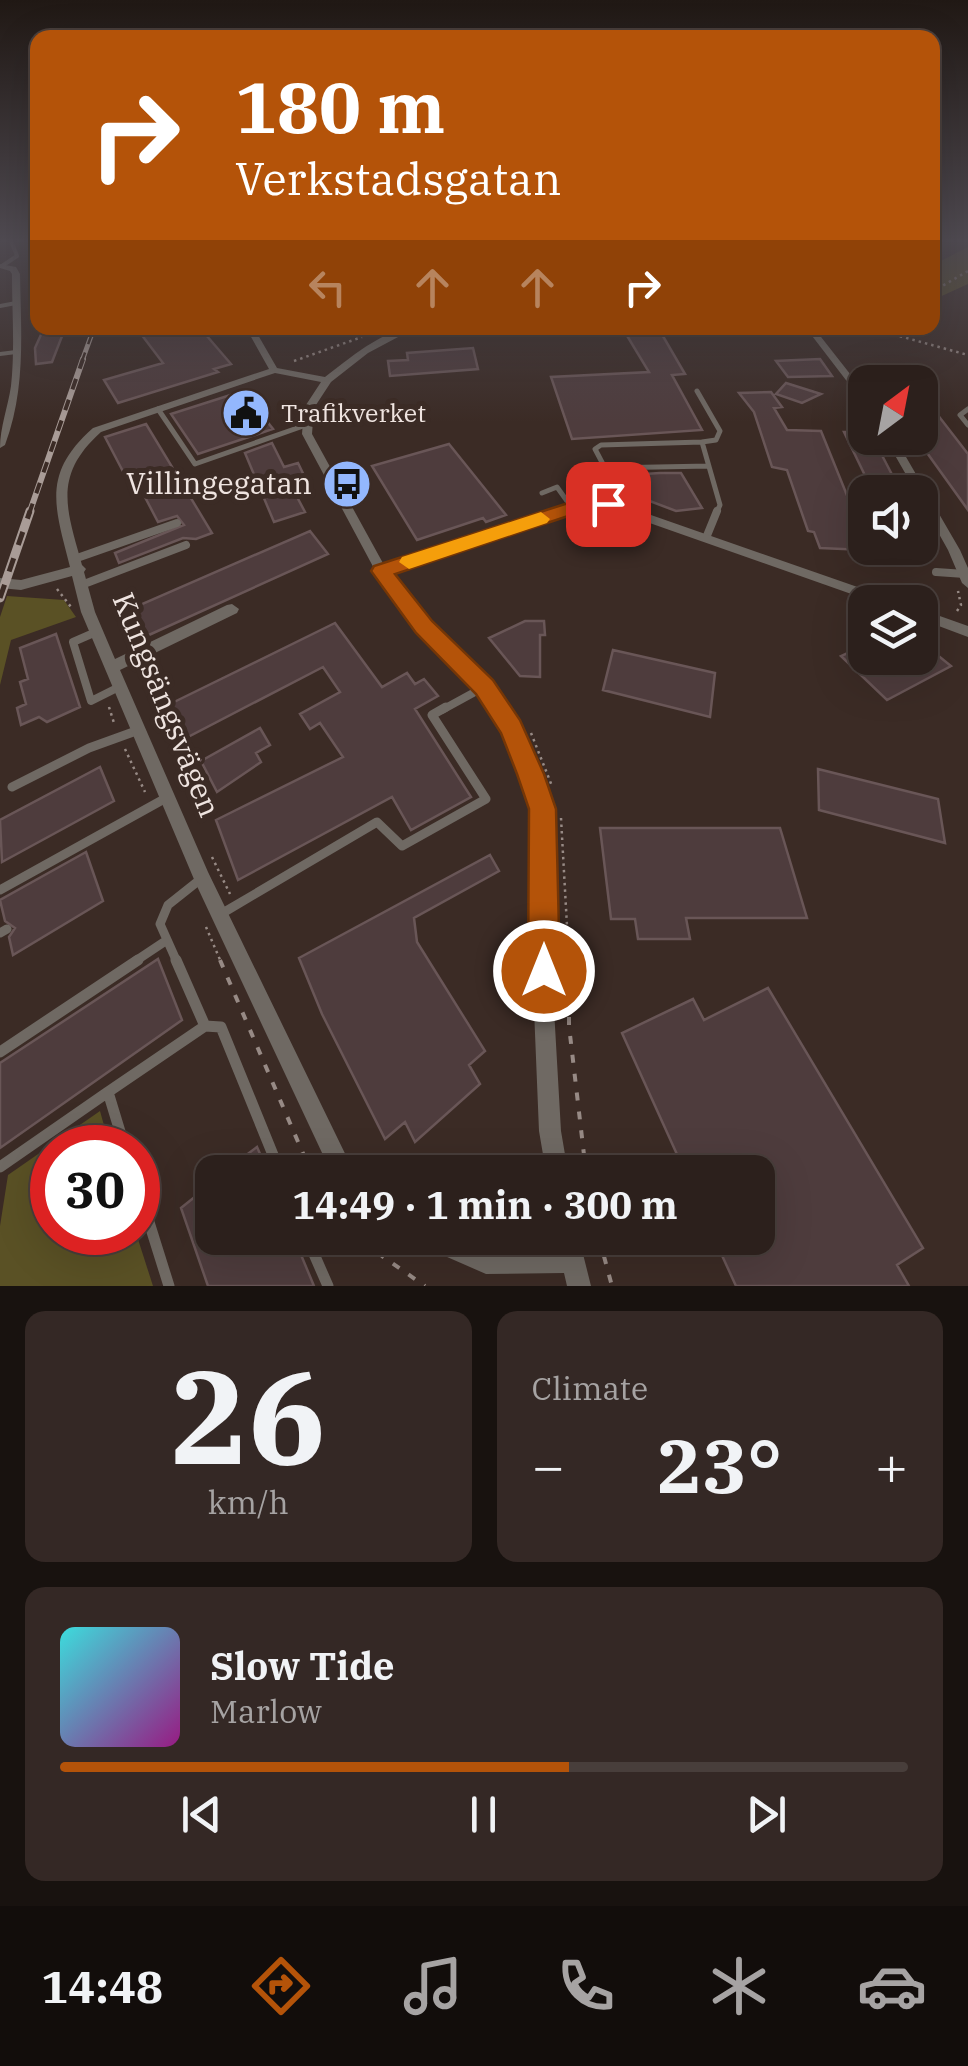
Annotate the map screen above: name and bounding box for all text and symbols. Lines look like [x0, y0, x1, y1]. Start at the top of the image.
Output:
text: 180 m [235, 61, 445, 152]
icon: right [70, 70, 200, 200]
text: Verkstadsgatan [235, 149, 561, 207]
icon: left [300, 260, 355, 315]
icon: ahead [405, 260, 460, 315]
icon: ahead [510, 260, 565, 315]
icon: right [615, 260, 670, 315]
north arrow [848, 365, 938, 455]
map controls [848, 365, 938, 675]
public building icon: Trafikverket [220, 387, 272, 439]
place label: Trafikverket [281, 396, 426, 429]
bus stop icon: Villingegatan [321, 458, 373, 510]
pin [566, 462, 651, 547]
place label: Villingegatan [126, 463, 312, 502]
button: sound [848, 475, 938, 565]
icon: arrive [581, 477, 636, 532]
button: layers [848, 585, 938, 675]
street label: Kungsängsvägen [105, 586, 230, 822]
position arrow [492, 919, 596, 1023]
speed limit sign: 30 [30, 1125, 160, 1255]
text: 14:49 · 1 min · 300 m [292, 1180, 678, 1229]
text: 26 [170, 1331, 326, 1500]
text: Climate [532, 1367, 648, 1409]
text: 23° [657, 1416, 782, 1514]
text: − [532, 1430, 565, 1501]
text: + [875, 1430, 908, 1501]
text: km/h [208, 1481, 289, 1523]
text: Slow Tide [210, 1641, 395, 1690]
text: Marlow [210, 1690, 322, 1732]
icon: previous [174, 1787, 229, 1842]
icon: pause [456, 1787, 511, 1842]
icon: next [739, 1787, 794, 1842]
icon: directions [246, 1951, 316, 2021]
icon: music [398, 1951, 468, 2021]
icon: phone [551, 1951, 621, 2021]
icon: climate [704, 1951, 774, 2021]
icon: car [857, 1951, 927, 2021]
text: 14:48 [41, 1957, 163, 2015]

